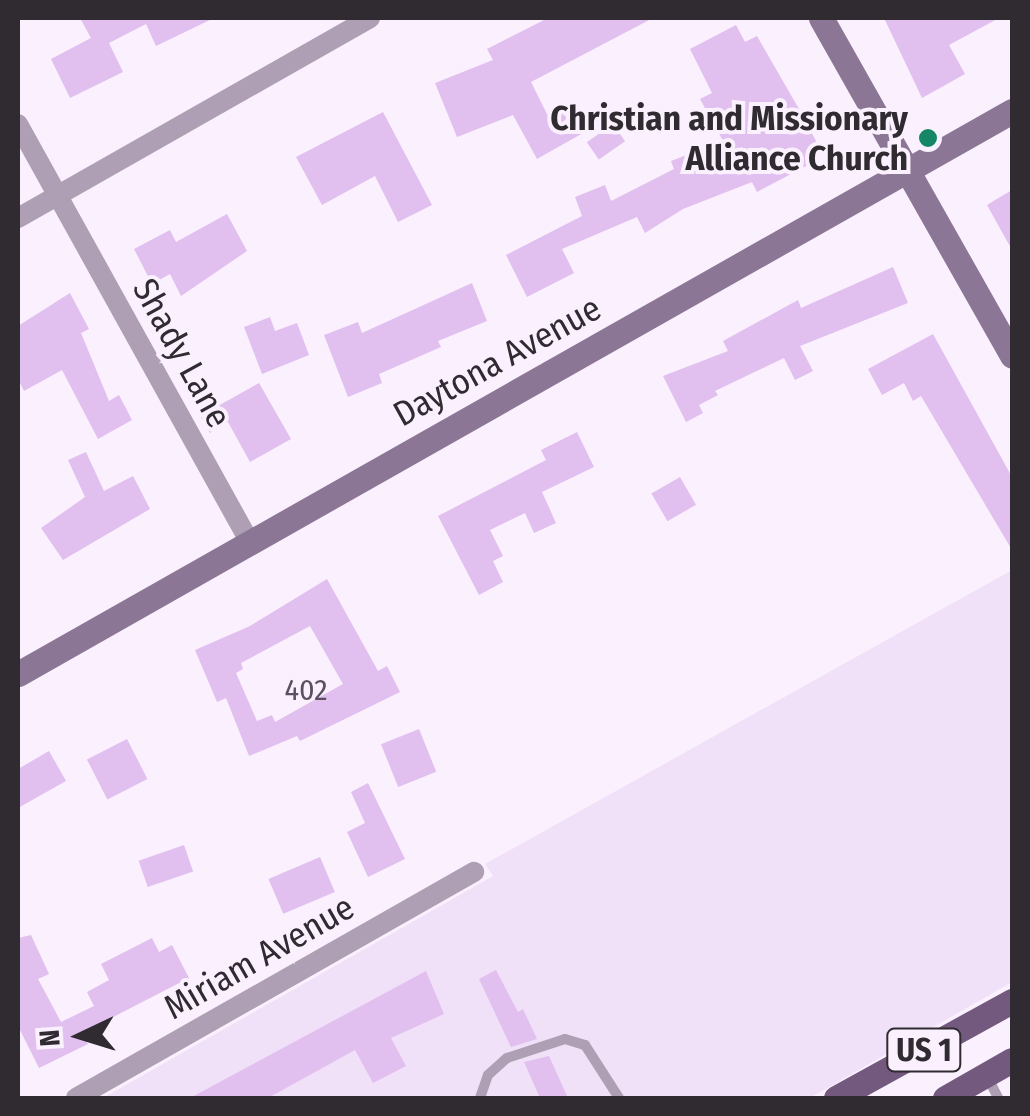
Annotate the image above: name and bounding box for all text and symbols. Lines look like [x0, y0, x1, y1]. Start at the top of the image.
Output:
place label: Christian and Missionary Alliance Church [550, 97, 908, 179]
marker: Christian and Missionary Alliance Church [917, 127, 939, 149]
street label: Shady Lane [124, 271, 240, 435]
street label: Daytona Avenue [386, 287, 608, 435]
house number: 402 [284, 672, 328, 708]
street label: Miriam Avenue [157, 886, 361, 1028]
north arrow [30, 986, 130, 1086]
road number: US 1 [884, 1023, 964, 1077]
text: N [33, 1029, 67, 1048]

